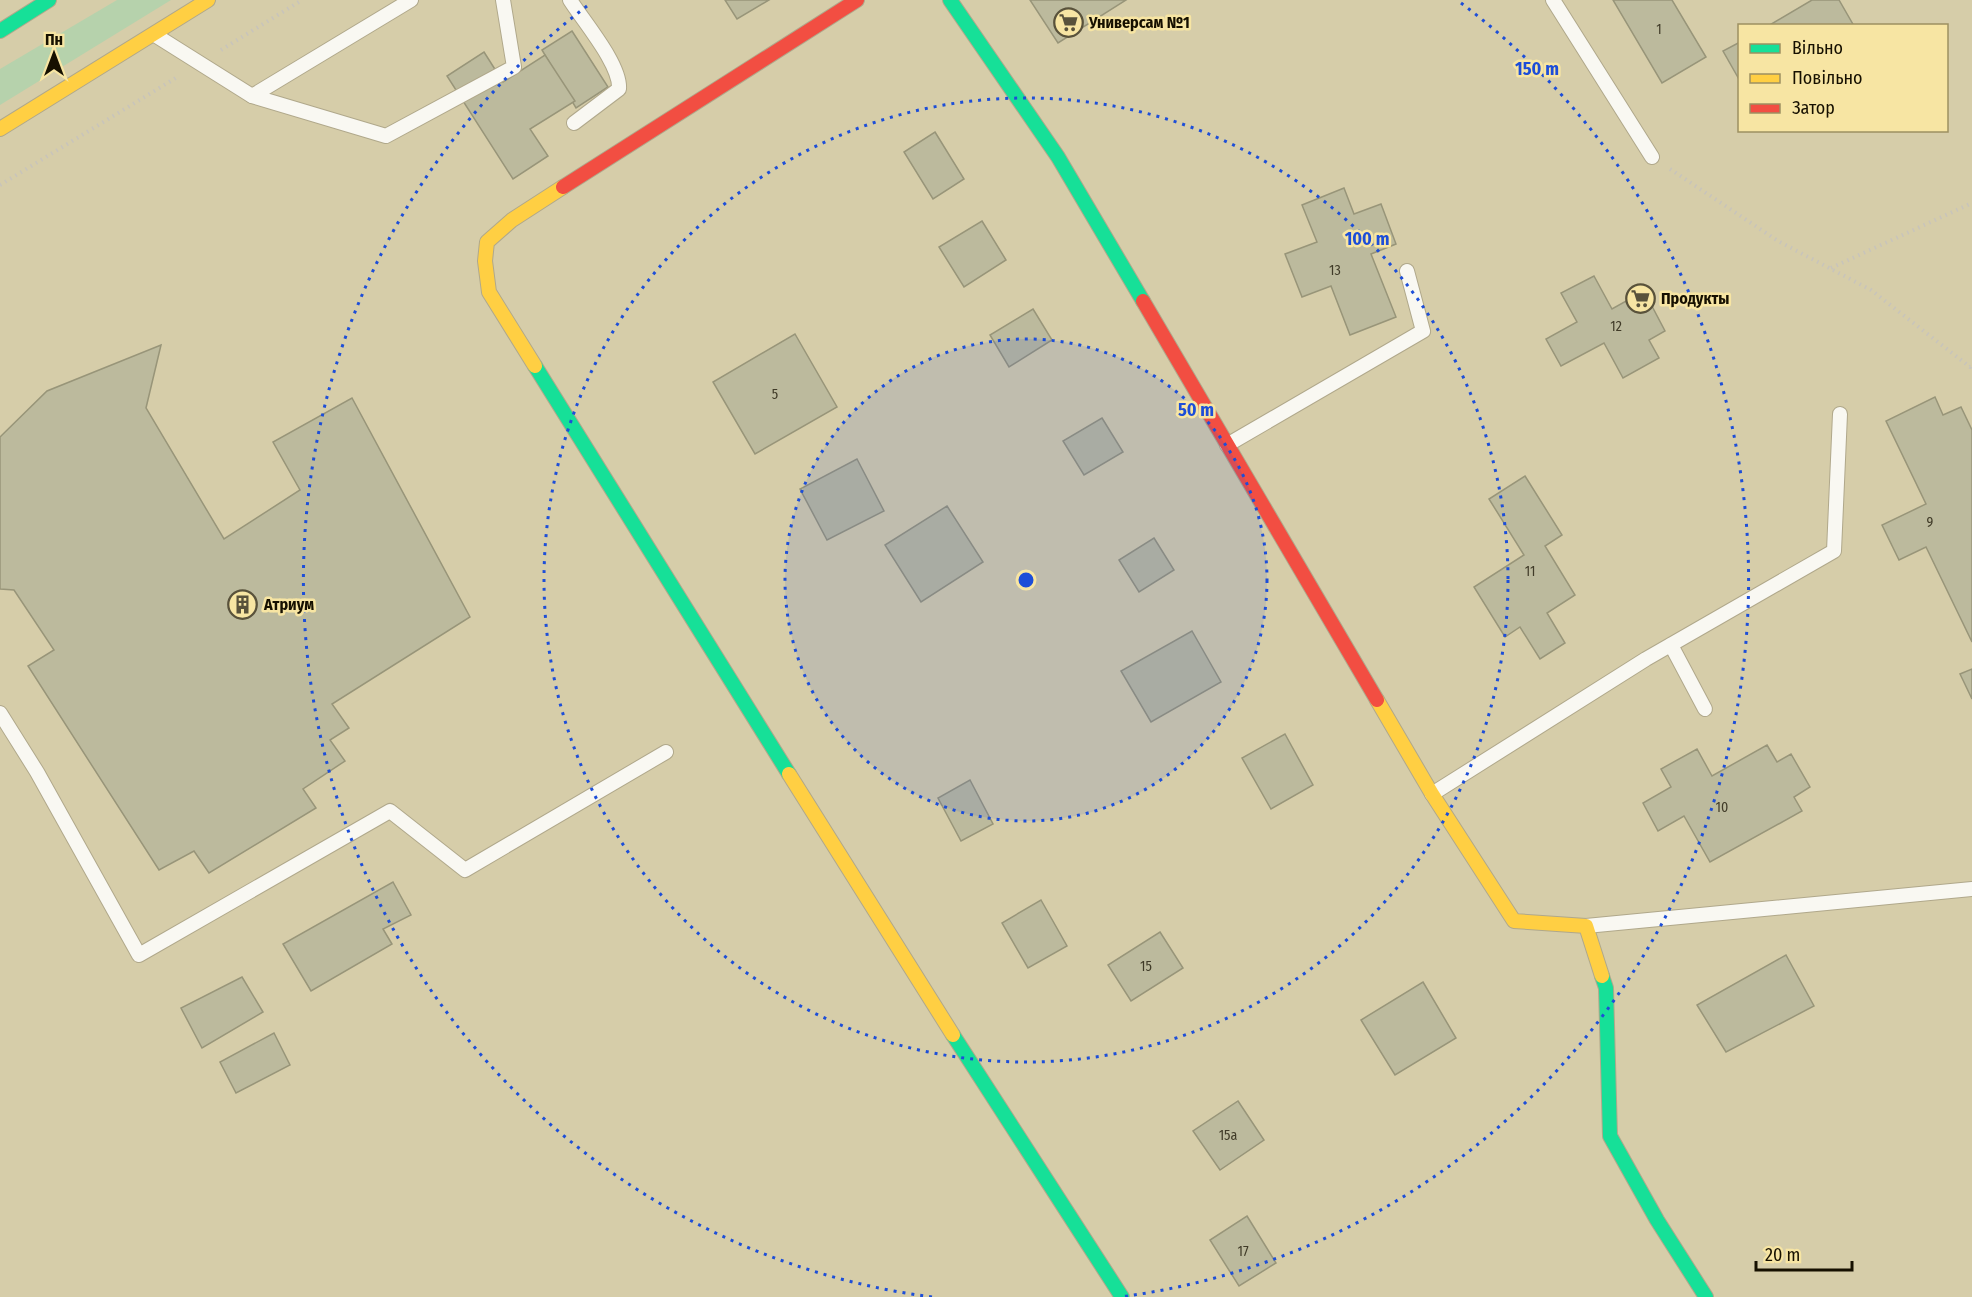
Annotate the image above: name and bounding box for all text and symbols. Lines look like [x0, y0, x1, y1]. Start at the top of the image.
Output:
supermarket icon: Универсам №1 [1052, 6, 1084, 38]
place label: Универсам №1 [1088, 13, 1190, 32]
house number: 1 [1656, 21, 1662, 38]
north arrow [24, 24, 84, 84]
legend [1738, 24, 1948, 132]
text: Пн [45, 30, 63, 49]
text: Вільно [1792, 37, 1843, 59]
text: 150 m [1515, 58, 1559, 80]
text: Повільно [1792, 67, 1863, 89]
text: Затор [1792, 97, 1835, 119]
text: 100 m [1345, 228, 1389, 250]
house number: 13 [1329, 262, 1341, 279]
supermarket icon: Продукты [1624, 282, 1656, 314]
place label: Продукты [1661, 289, 1729, 308]
house number: 12 [1610, 318, 1622, 335]
house number: 5 [772, 386, 778, 403]
text: 50 m [1178, 399, 1214, 421]
house number: 9 [1927, 514, 1934, 531]
house number: 11 [1525, 563, 1535, 580]
centre of rings [1016, 570, 1036, 590]
building icon: Атриум [227, 588, 259, 620]
place label: Атриум [263, 595, 314, 614]
house number: 10 [1716, 799, 1728, 816]
house number: 15 [1140, 958, 1152, 975]
house number: 15а [1219, 1127, 1238, 1144]
scale bar [1756, 1234, 1852, 1272]
house number: 17 [1237, 1243, 1249, 1260]
text: 20 m [1765, 1244, 1800, 1266]

